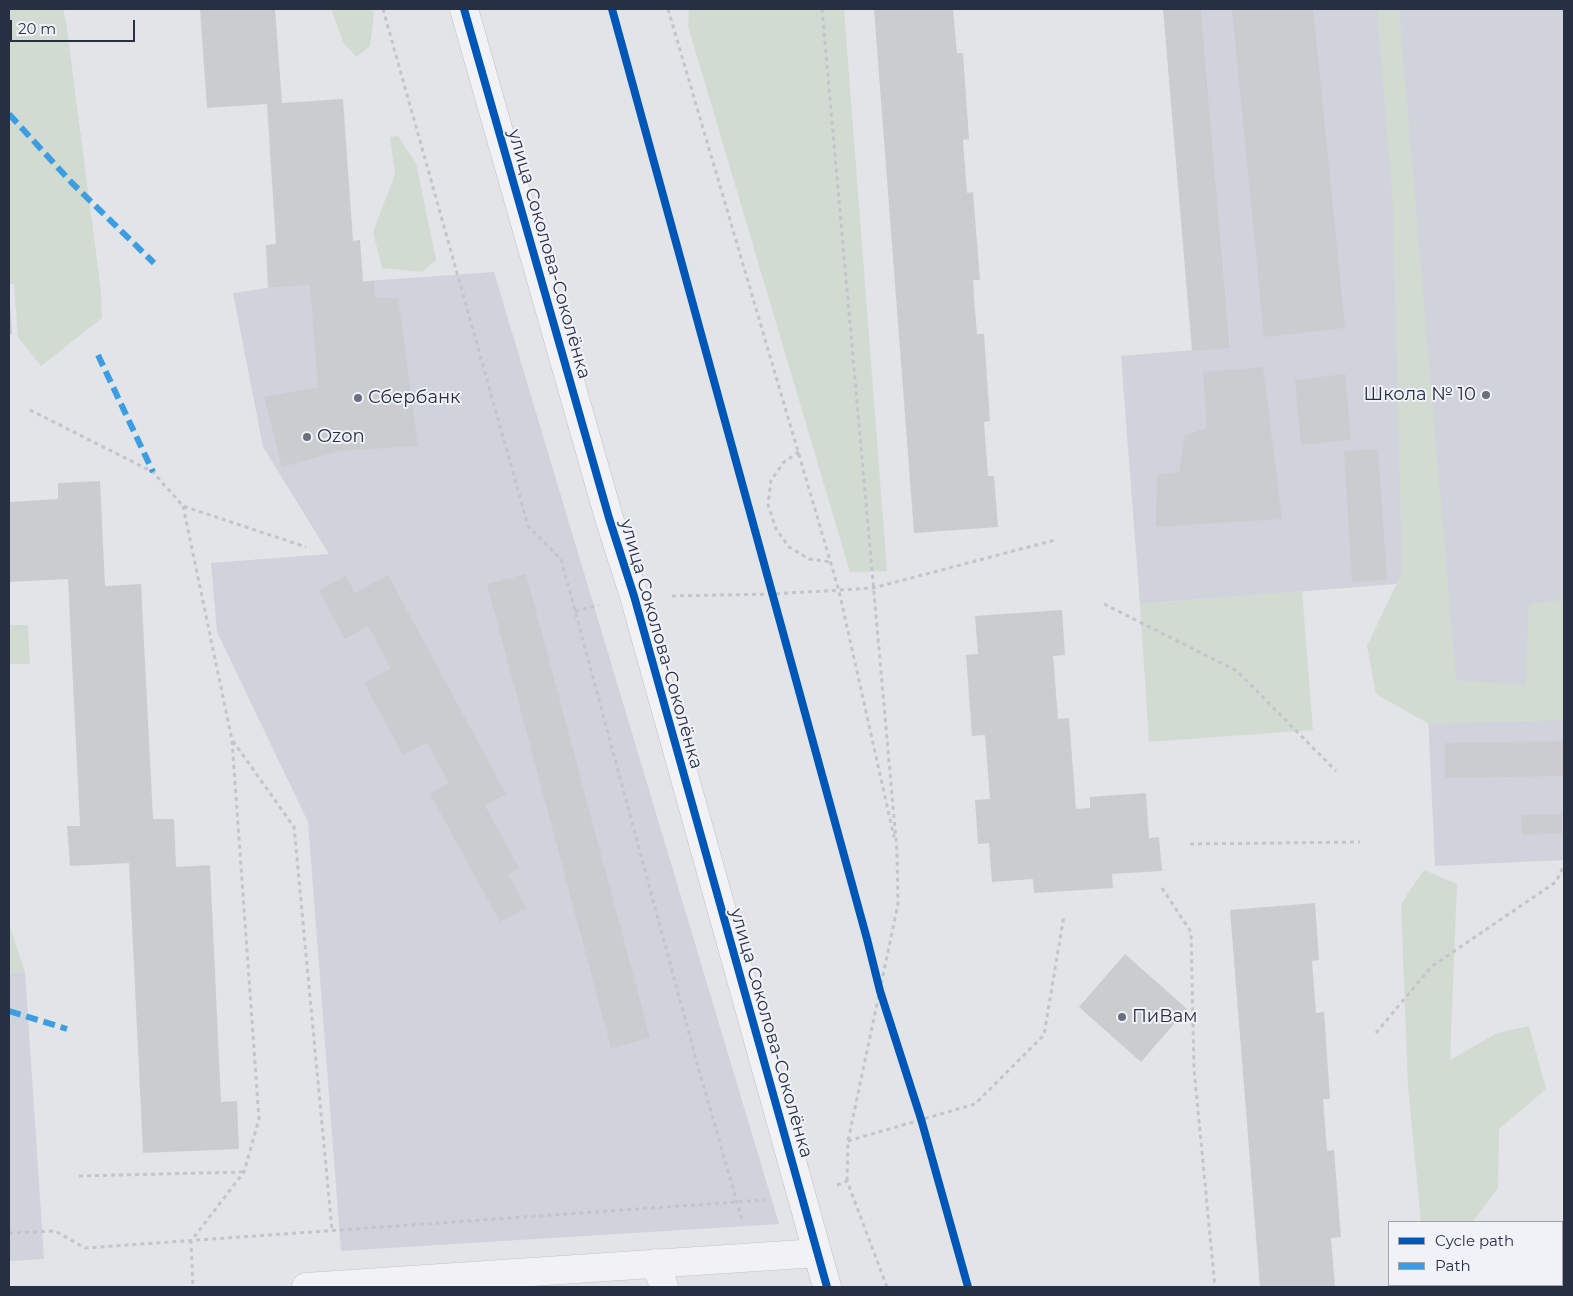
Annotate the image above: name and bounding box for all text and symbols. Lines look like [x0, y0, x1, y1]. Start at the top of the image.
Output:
scale bar [12, 10, 138, 42]
text: 20 m [18, 19, 56, 38]
street label: улица Соколова-Соколёнка [503, 127, 595, 381]
place label: Школа № 10 [1363, 384, 1476, 406]
place label: Сбербанк [368, 387, 460, 409]
marker: Школа № 10 [1480, 389, 1492, 401]
marker: Сбербанк [352, 392, 364, 404]
place label: Ozon [317, 426, 365, 448]
marker: Ozon [301, 431, 313, 443]
street label: улица Соколова-Соколёнка [615, 517, 707, 771]
street label: улица Соколова-Соколёнка [725, 906, 817, 1160]
place label: ПиВам [1132, 1006, 1197, 1028]
marker: ПиВам [1116, 1011, 1128, 1023]
legend [1388, 1221, 1563, 1286]
text: Cycle path [1435, 1231, 1514, 1250]
text: Path [1435, 1256, 1471, 1275]

